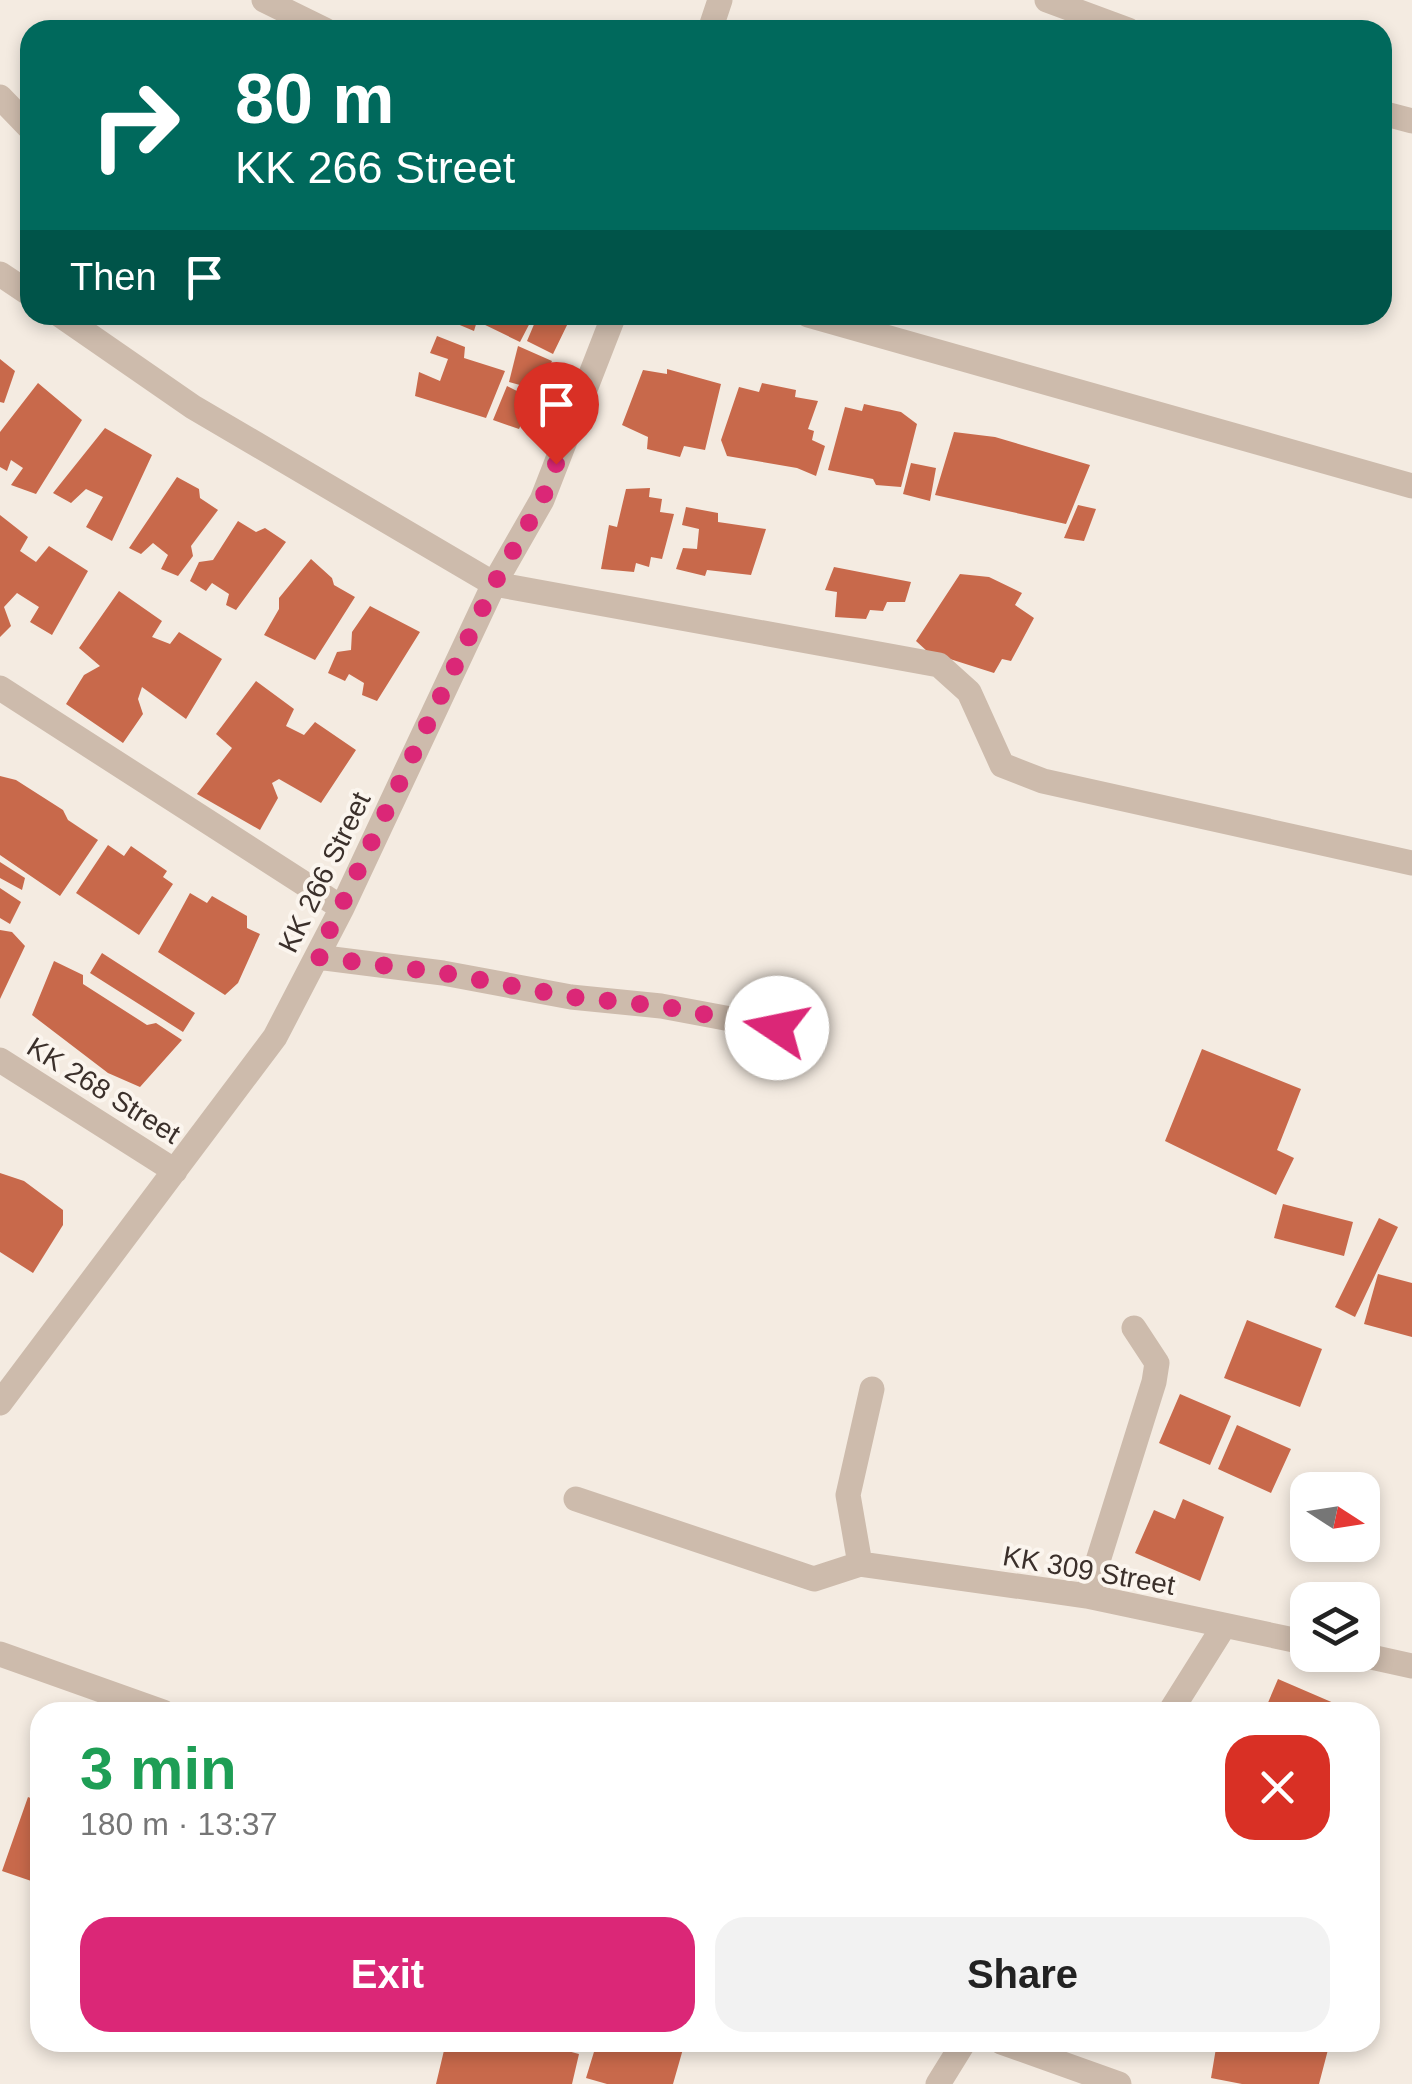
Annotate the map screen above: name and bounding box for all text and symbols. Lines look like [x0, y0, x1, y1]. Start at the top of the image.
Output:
icon: right [70, 60, 200, 190]
text: 80 m [235, 60, 395, 138]
text: KK 266 Street [235, 142, 515, 193]
icon: arrive [177, 250, 232, 305]
text: Then [70, 256, 157, 298]
pin [514, 362, 599, 465]
icon: arrive [529, 377, 584, 432]
street label: KK 266 Street [272, 787, 377, 957]
position arrow [725, 976, 829, 1080]
street label: KK 268 Street [22, 1031, 186, 1150]
north arrow [1290, 1472, 1380, 1562]
map controls [1290, 1472, 1380, 1672]
street label: KK 309 Street [1000, 1540, 1178, 1601]
button: layers [1290, 1582, 1380, 1672]
text: 3 min [80, 1735, 237, 1802]
button: close [1225, 1735, 1330, 1840]
text: 180 m · 13:37 [80, 1806, 277, 1842]
button: Exit [80, 1917, 695, 2032]
button: Share [715, 1917, 1330, 2032]

